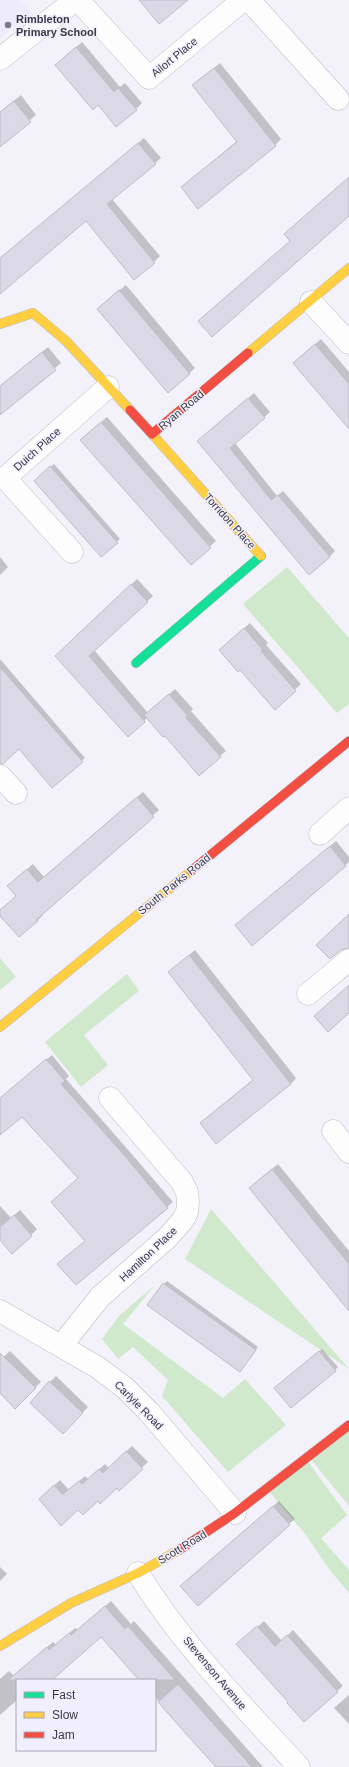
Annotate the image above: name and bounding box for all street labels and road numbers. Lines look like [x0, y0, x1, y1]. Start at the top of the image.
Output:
street label: Ailort Place [149, 35, 199, 79]
street label: Ryan Road [156, 388, 206, 432]
street label: Duich Place [11, 425, 63, 473]
street label: Torridon Place [202, 491, 258, 551]
street label: South Parks Road [136, 851, 212, 917]
street label: Hamilton Place [117, 1224, 179, 1284]
street label: Carlyle Road [112, 1378, 166, 1432]
street label: Scott Road [156, 1528, 208, 1566]
street label: Stevenson Avenue [181, 1634, 249, 1712]

